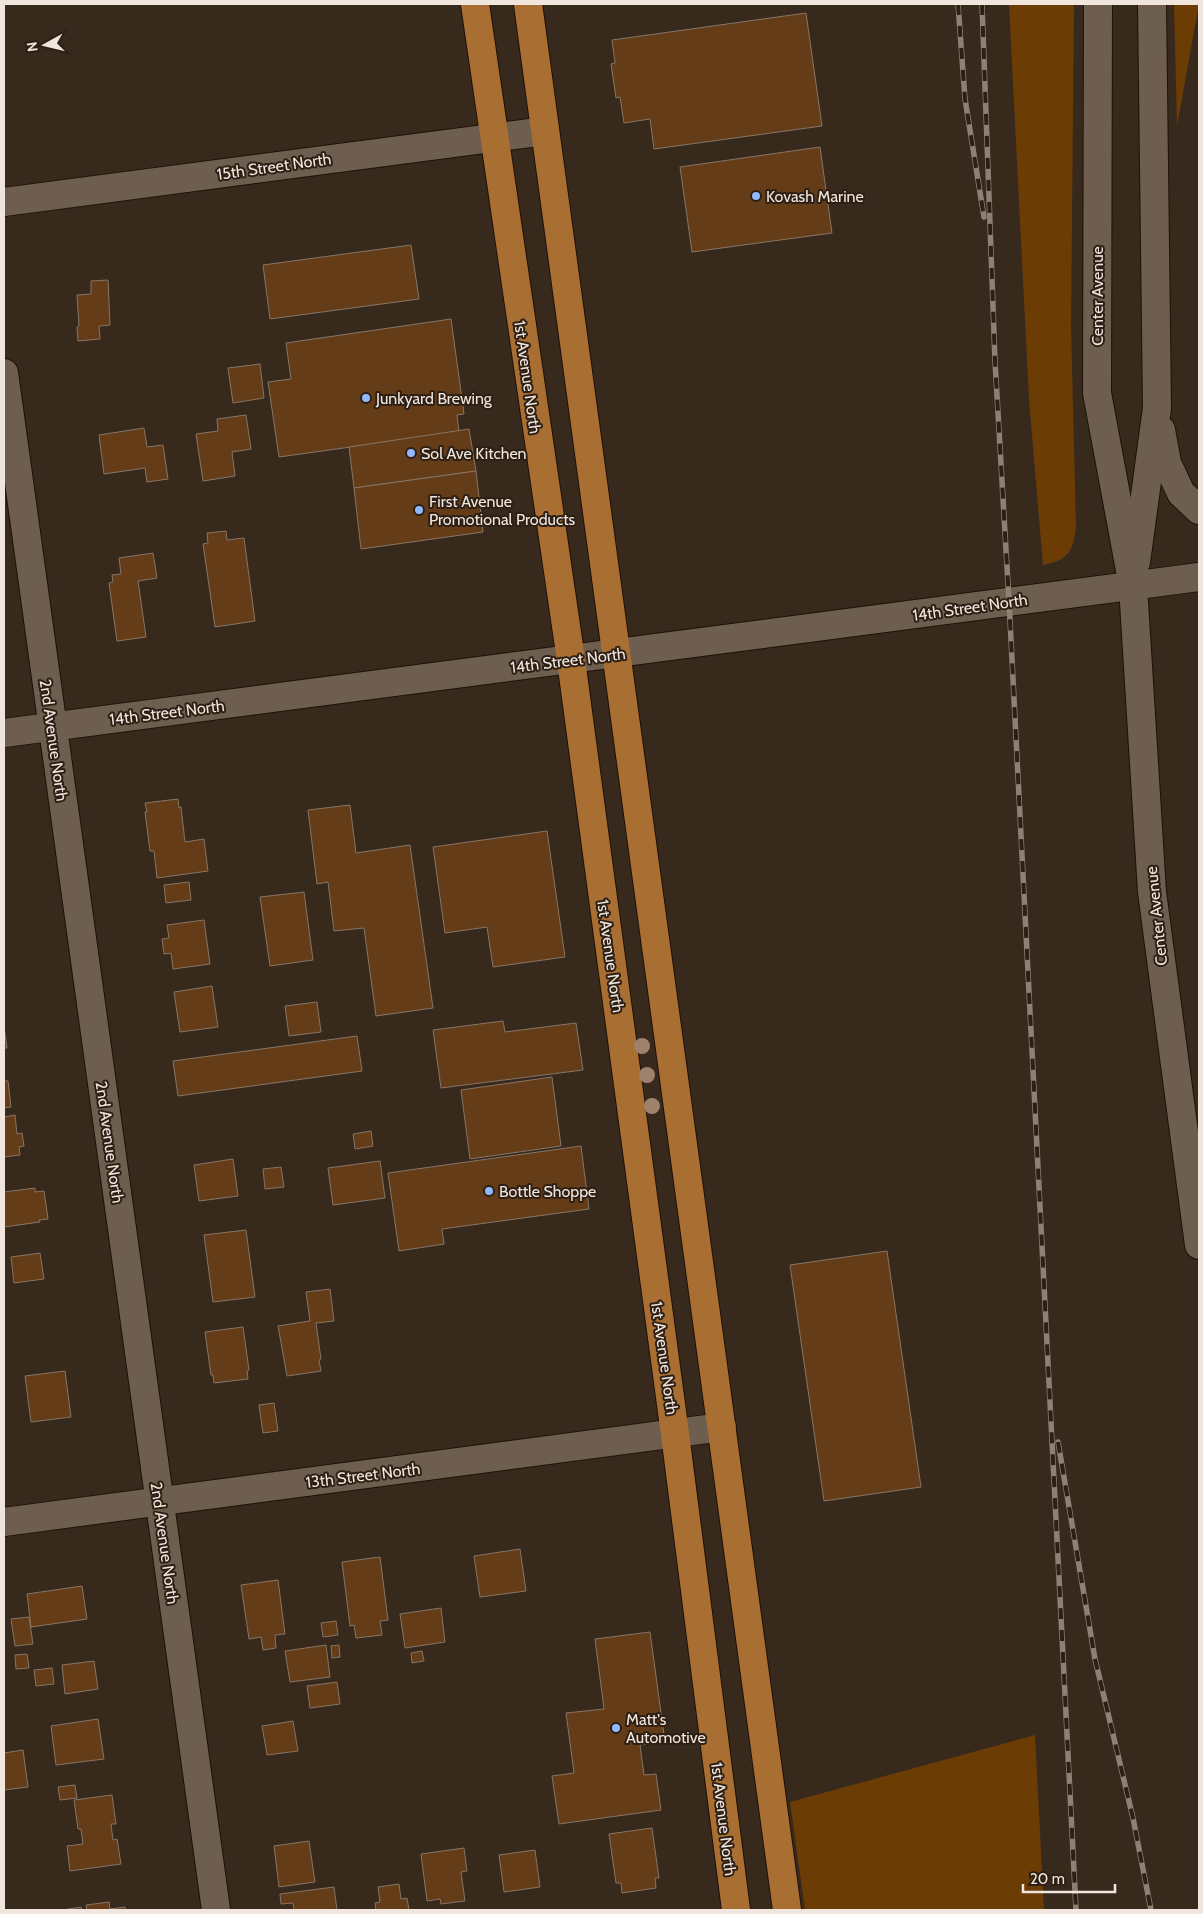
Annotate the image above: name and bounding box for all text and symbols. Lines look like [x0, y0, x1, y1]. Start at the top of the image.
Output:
north arrow [20, 20, 70, 70]
text: N [23, 41, 42, 53]
street label: 15th Street North [216, 149, 332, 184]
place label: Kovash Marine [766, 187, 864, 206]
marker: Kovash Marine [750, 190, 762, 202]
street label: Center Avenue [1088, 246, 1107, 346]
street label: 1st Avenue North [510, 319, 545, 435]
place label: Junkyard Brewing [375, 389, 493, 408]
marker: Junkyard Brewing [360, 392, 372, 404]
place label: Sol Ave Kitchen [421, 444, 527, 463]
marker: Sol Ave Kitchen [405, 447, 417, 459]
place label: First Avenue Promotional Products [429, 492, 576, 529]
marker: First Avenue Promotional Products [413, 504, 425, 516]
street label: 14th Street North [911, 590, 1029, 625]
street label: 14th Street North [509, 644, 627, 677]
street label: 2nd Avenue North [36, 678, 71, 802]
street label: 14th Street North [108, 696, 226, 729]
street label: Center Avenue [1142, 865, 1171, 966]
street label: 1st Avenue North [593, 898, 628, 1014]
street label: 2nd Avenue North [92, 1080, 127, 1204]
place label: Bottle Shoppe [499, 1182, 596, 1201]
marker: Bottle Shoppe [483, 1185, 495, 1197]
street label: 1st Avenue North [647, 1300, 682, 1416]
street label: 13th Street North [305, 1459, 421, 1492]
street label: 2nd Avenue North [147, 1481, 182, 1605]
place label: Matt's Automotive [626, 1710, 706, 1747]
marker: Matt's Automotive [610, 1722, 622, 1734]
street label: 1st Avenue North [707, 1761, 740, 1877]
scale bar [1023, 1862, 1116, 1894]
text: 20 m [1030, 1870, 1065, 1888]

